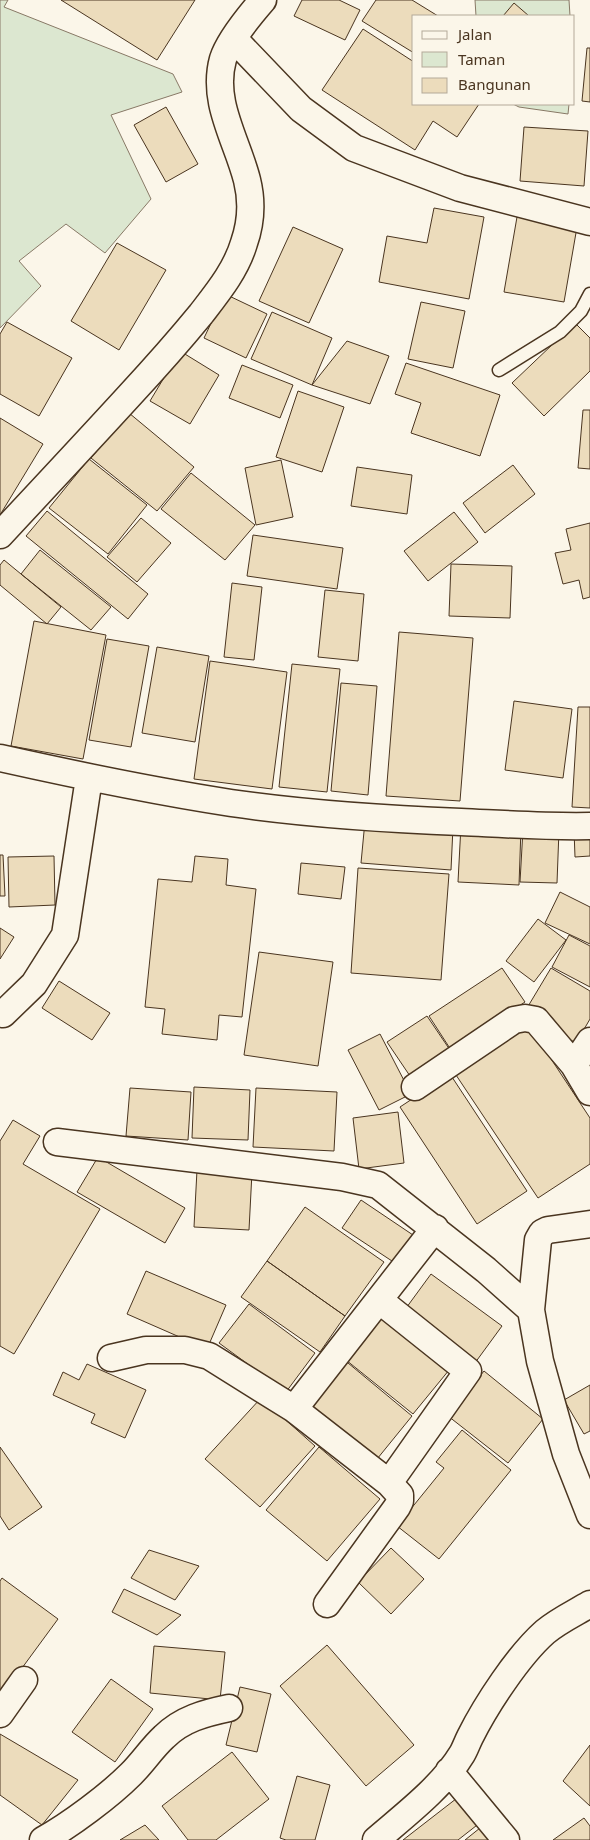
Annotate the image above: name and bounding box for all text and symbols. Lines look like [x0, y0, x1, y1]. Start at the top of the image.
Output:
legend [412, 15, 575, 105]
text: Jalan [456, 24, 492, 44]
text: Taman [458, 49, 505, 69]
text: Bangunan [458, 74, 531, 94]

